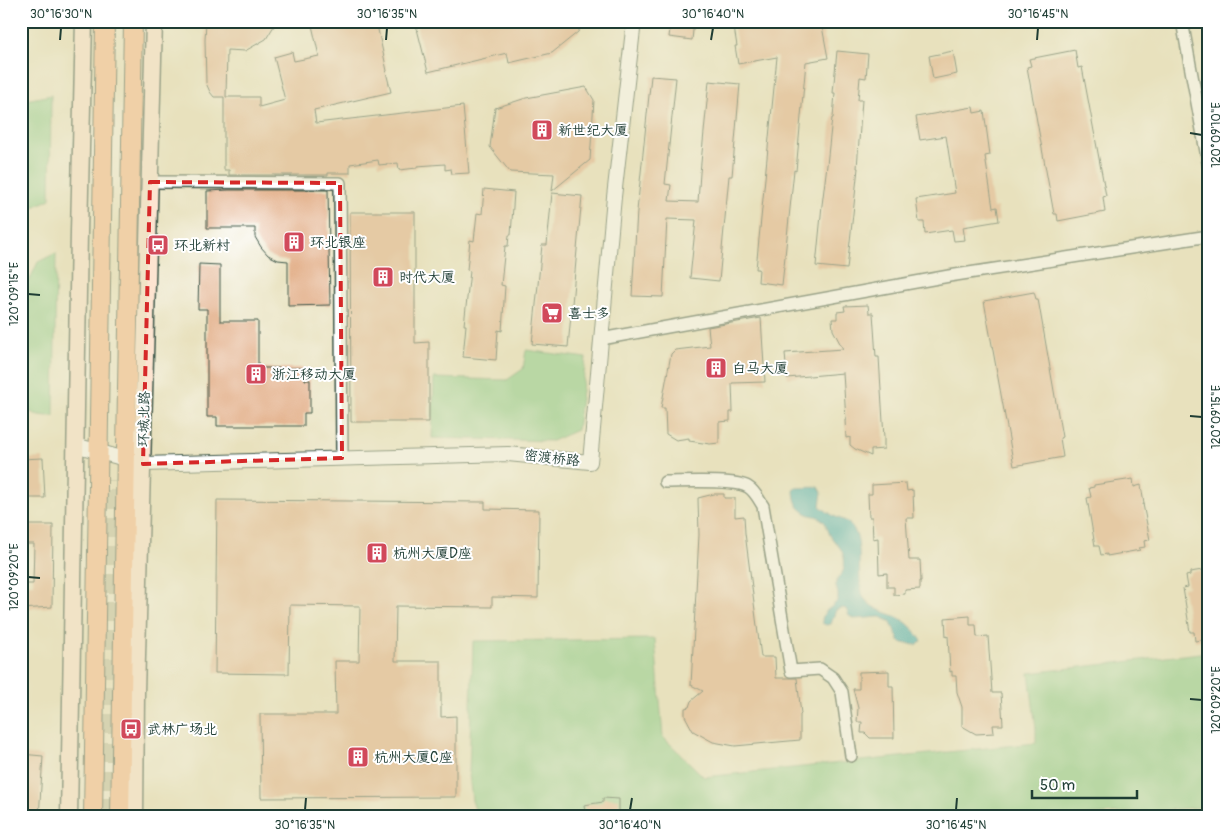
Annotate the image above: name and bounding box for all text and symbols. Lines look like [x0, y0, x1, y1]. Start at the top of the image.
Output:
text: 30°16'30"N [30, 7, 92, 22]
text: 30°16'35"N [357, 7, 417, 22]
text: 30°16'40"N [682, 7, 744, 22]
text: 30°16'45"N [1008, 7, 1068, 22]
text: 120°09'10"E [1209, 102, 1224, 168]
building icon: 新世纪大厦 [530, 118, 554, 142]
place label: 新世纪大厦 [558, 122, 628, 139]
building icon: 环北银座 [282, 230, 306, 254]
bus stop icon: 环北新村 [146, 233, 170, 257]
place label: 环北银座 [310, 234, 366, 251]
place label: 环北新村 [174, 237, 230, 254]
text: 120°09'15"E [7, 262, 22, 326]
building icon: 时代大厦 [371, 265, 395, 289]
place label: 时代大厦 [399, 269, 455, 286]
supermarket icon: 喜士多 [540, 301, 564, 325]
place label: 喜士多 [568, 305, 610, 322]
building icon: 白马大厦 [704, 356, 728, 380]
place label: 白马大厦 [732, 360, 788, 377]
building icon: 浙江移动大厦 [244, 362, 268, 386]
place label: 浙江移动大厦 [272, 366, 356, 383]
text: 120°09'15"E [1209, 385, 1224, 449]
street label: 环城北路 [135, 391, 153, 447]
street label: 密渡桥路 [523, 447, 581, 469]
building icon: 杭州大厦D座 [365, 541, 389, 565]
text: 120°09'20"E [7, 543, 22, 611]
place label: 杭州大厦D座 [393, 545, 472, 562]
text: 120°09'20"E [1209, 666, 1224, 734]
bus stop icon: 武林广场北 [119, 717, 143, 741]
place label: 武林广场北 [147, 721, 217, 738]
building icon: 杭州大厦C座 [346, 745, 370, 769]
place label: 杭州大厦C座 [374, 749, 453, 766]
scale bar [1032, 768, 1138, 800]
text: 50 m [1040, 776, 1075, 795]
text: 30°16'35"N [275, 818, 335, 833]
text: 30°16'40"N [599, 818, 661, 833]
text: 30°16'45"N [926, 818, 986, 833]

